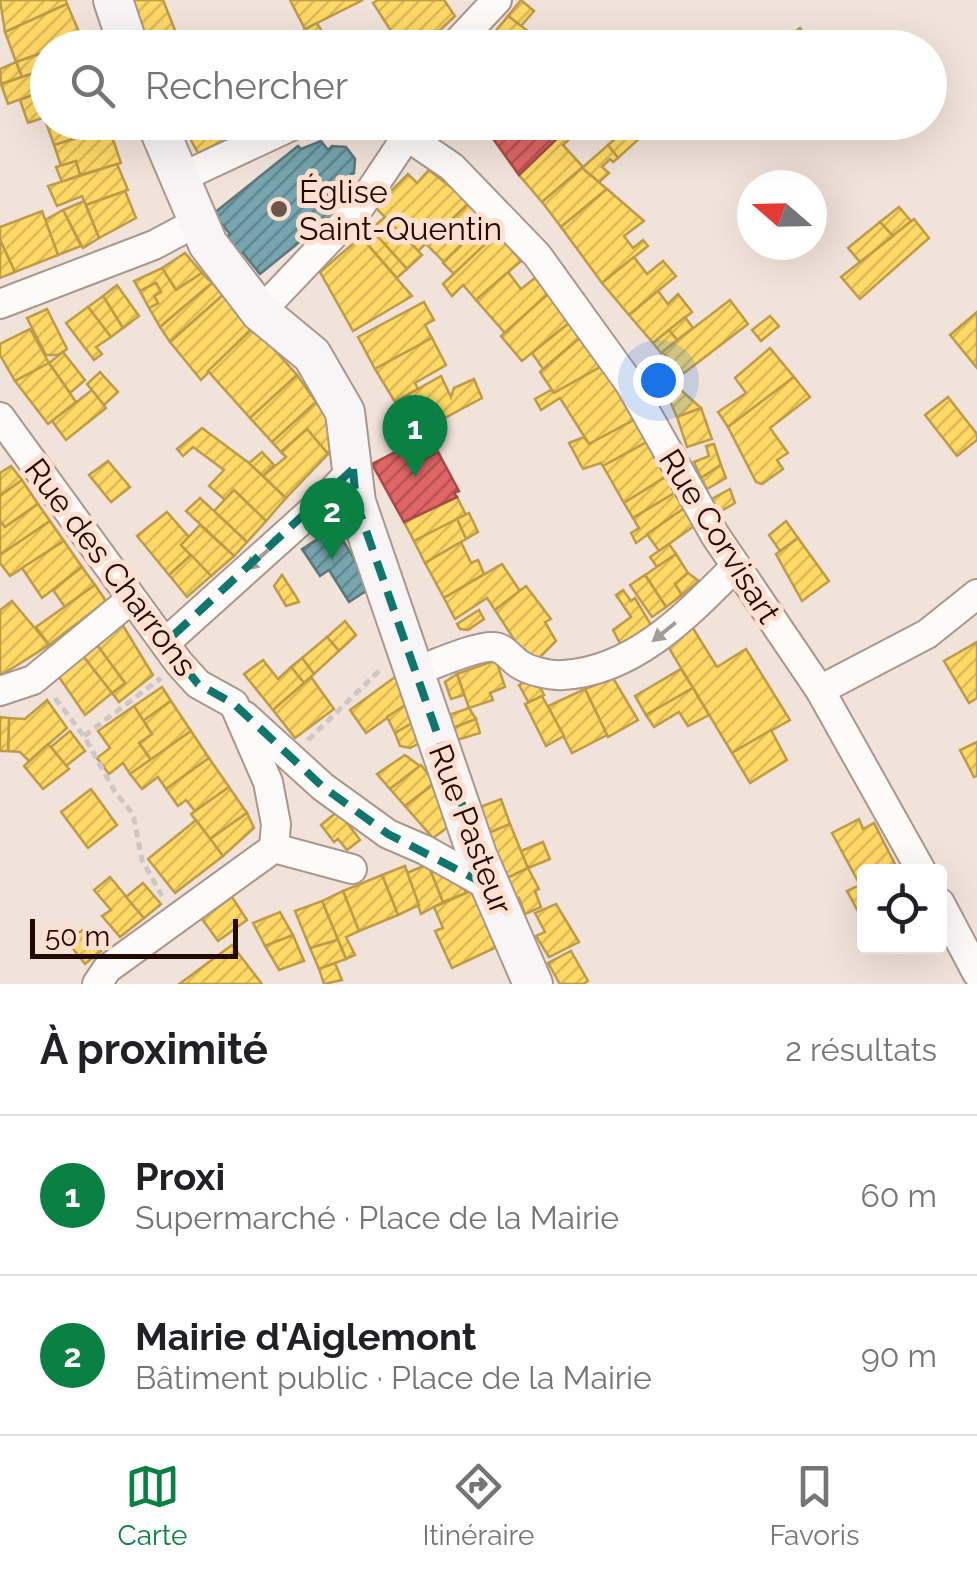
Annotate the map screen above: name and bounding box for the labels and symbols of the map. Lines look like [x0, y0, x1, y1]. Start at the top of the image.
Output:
north arrow [737, 170, 827, 260]
place label: Église Saint-Quentin [299, 173, 502, 247]
marker: Église Saint-Quentin [268, 198, 290, 220]
your location [633, 355, 684, 406]
pin: 1 [382, 394, 448, 477]
street label: Rue Corvisart [652, 442, 788, 630]
street label: Rue des Charrons [17, 451, 205, 683]
pin: 2 [300, 478, 364, 560]
one-way arrow [245, 549, 270, 571]
one-way arrow [652, 621, 677, 642]
street label: Rue Pasteur [422, 739, 520, 919]
scale bar [30, 914, 238, 958]

